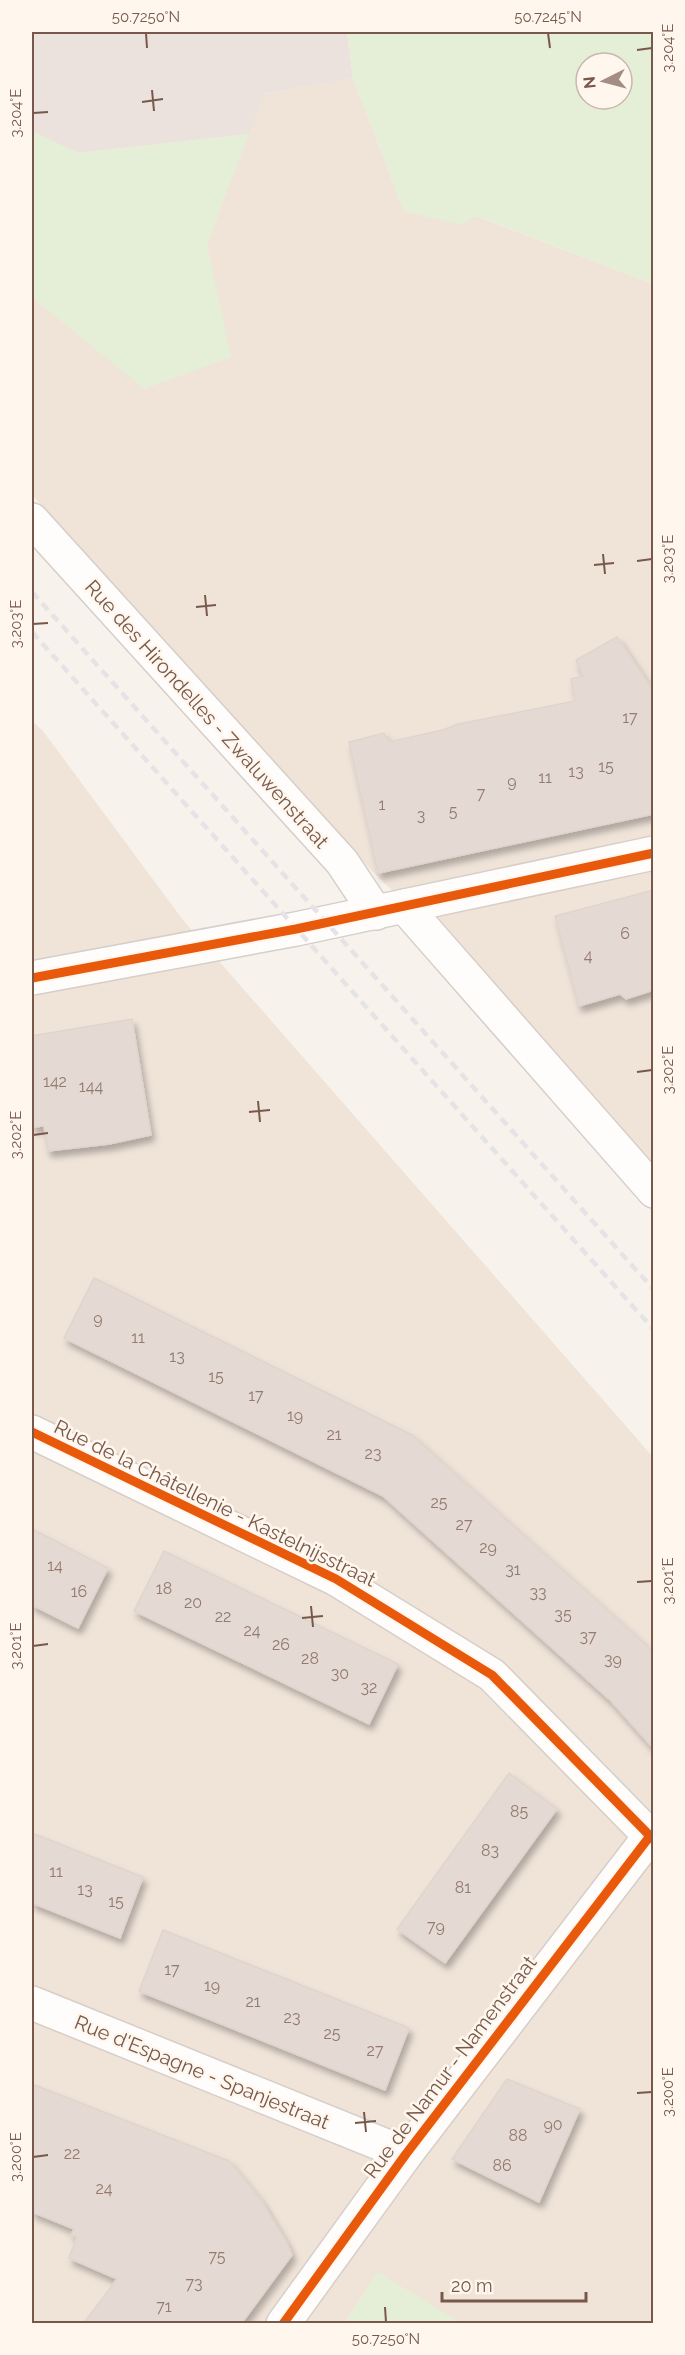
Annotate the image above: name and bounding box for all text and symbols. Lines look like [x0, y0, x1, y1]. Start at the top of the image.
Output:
text: 50.7250°N [112, 8, 180, 26]
text: 50.7245°N [514, 8, 582, 26]
text: 3.204°E [659, 24, 677, 72]
north arrow [574, 51, 634, 111]
text: N [579, 75, 600, 90]
text: 3.204°E [7, 89, 25, 137]
text: 3.203°E [659, 535, 677, 583]
street label: Rue des Hirondelles - Zwaluwenstraat [80, 575, 334, 853]
text: 3.203°E [7, 600, 25, 648]
house number: 17 [622, 708, 638, 727]
house number: 15 [598, 757, 614, 776]
house number: 13 [568, 762, 584, 781]
house number: 11 [538, 768, 552, 787]
house number: 9 [507, 772, 517, 791]
house number: 7 [477, 784, 486, 803]
house number: 1 [379, 795, 386, 814]
house number: 5 [449, 802, 458, 821]
house number: 3 [417, 806, 425, 825]
house number: 6 [620, 924, 630, 943]
house number: 4 [584, 946, 593, 965]
text: 3.202°E [659, 1046, 677, 1094]
house number: 142 [43, 1072, 67, 1091]
house number: 144 [79, 1077, 103, 1096]
text: 3.202°E [7, 1111, 25, 1159]
house number: 9 [93, 1309, 103, 1328]
house number: 11 [131, 1328, 145, 1347]
house number: 13 [169, 1347, 185, 1366]
house number: 15 [208, 1367, 224, 1386]
house number: 17 [248, 1386, 264, 1405]
house number: 19 [287, 1406, 303, 1425]
street label: Rue de la Châtellenie - Kastelnijsstraat [50, 1414, 380, 1592]
house number: 21 [326, 1425, 342, 1444]
house number: 23 [365, 1444, 381, 1463]
house number: 25 [430, 1493, 448, 1512]
house number: 27 [456, 1515, 473, 1534]
house number: 29 [479, 1538, 497, 1557]
house number: 14 [47, 1556, 63, 1575]
text: 3.201°E [659, 1557, 677, 1605]
house number: 31 [505, 1560, 521, 1579]
house number: 18 [156, 1579, 172, 1598]
house number: 16 [71, 1582, 87, 1601]
house number: 33 [529, 1583, 547, 1602]
house number: 20 [184, 1593, 202, 1612]
house number: 35 [554, 1605, 572, 1624]
house number: 22 [215, 1607, 231, 1626]
house number: 24 [243, 1621, 261, 1640]
text: 3.201°E [7, 1622, 25, 1670]
house number: 37 [579, 1627, 597, 1646]
house number: 26 [272, 1635, 290, 1654]
house number: 28 [301, 1649, 319, 1668]
house number: 39 [604, 1650, 622, 1669]
house number: 30 [331, 1664, 349, 1683]
house number: 32 [361, 1678, 377, 1697]
house number: 85 [510, 1802, 528, 1821]
house number: 83 [481, 1841, 499, 1860]
house number: 11 [49, 1862, 63, 1881]
house number: 81 [455, 1878, 471, 1897]
house number: 13 [77, 1880, 93, 1899]
house number: 15 [108, 1892, 124, 1911]
house number: 79 [427, 1917, 445, 1936]
street label: Rue de Namur - Namenstraat [358, 1951, 542, 2183]
house number: 17 [164, 1960, 180, 1979]
house number: 19 [204, 1976, 220, 1995]
house number: 21 [245, 1992, 261, 2011]
house number: 23 [284, 2008, 300, 2027]
street label: Rue d'Espagne - Spanjestraat [71, 2010, 333, 2134]
house number: 25 [323, 2024, 341, 2043]
house number: 27 [367, 2041, 384, 2060]
text: 3.200°E [659, 2067, 677, 2117]
house number: 90 [543, 2115, 563, 2134]
house number: 88 [509, 2126, 527, 2145]
text: 3.200°E [7, 2132, 25, 2182]
house number: 22 [64, 2144, 80, 2163]
house number: 86 [492, 2156, 512, 2175]
house number: 24 [95, 2179, 113, 2198]
house number: 75 [208, 2247, 226, 2266]
scale bar [442, 2265, 586, 2303]
house number: 73 [185, 2274, 203, 2293]
text: 20 m [451, 2275, 493, 2296]
house number: 71 [156, 2297, 172, 2316]
text: 50.7250°N [352, 2330, 420, 2348]

